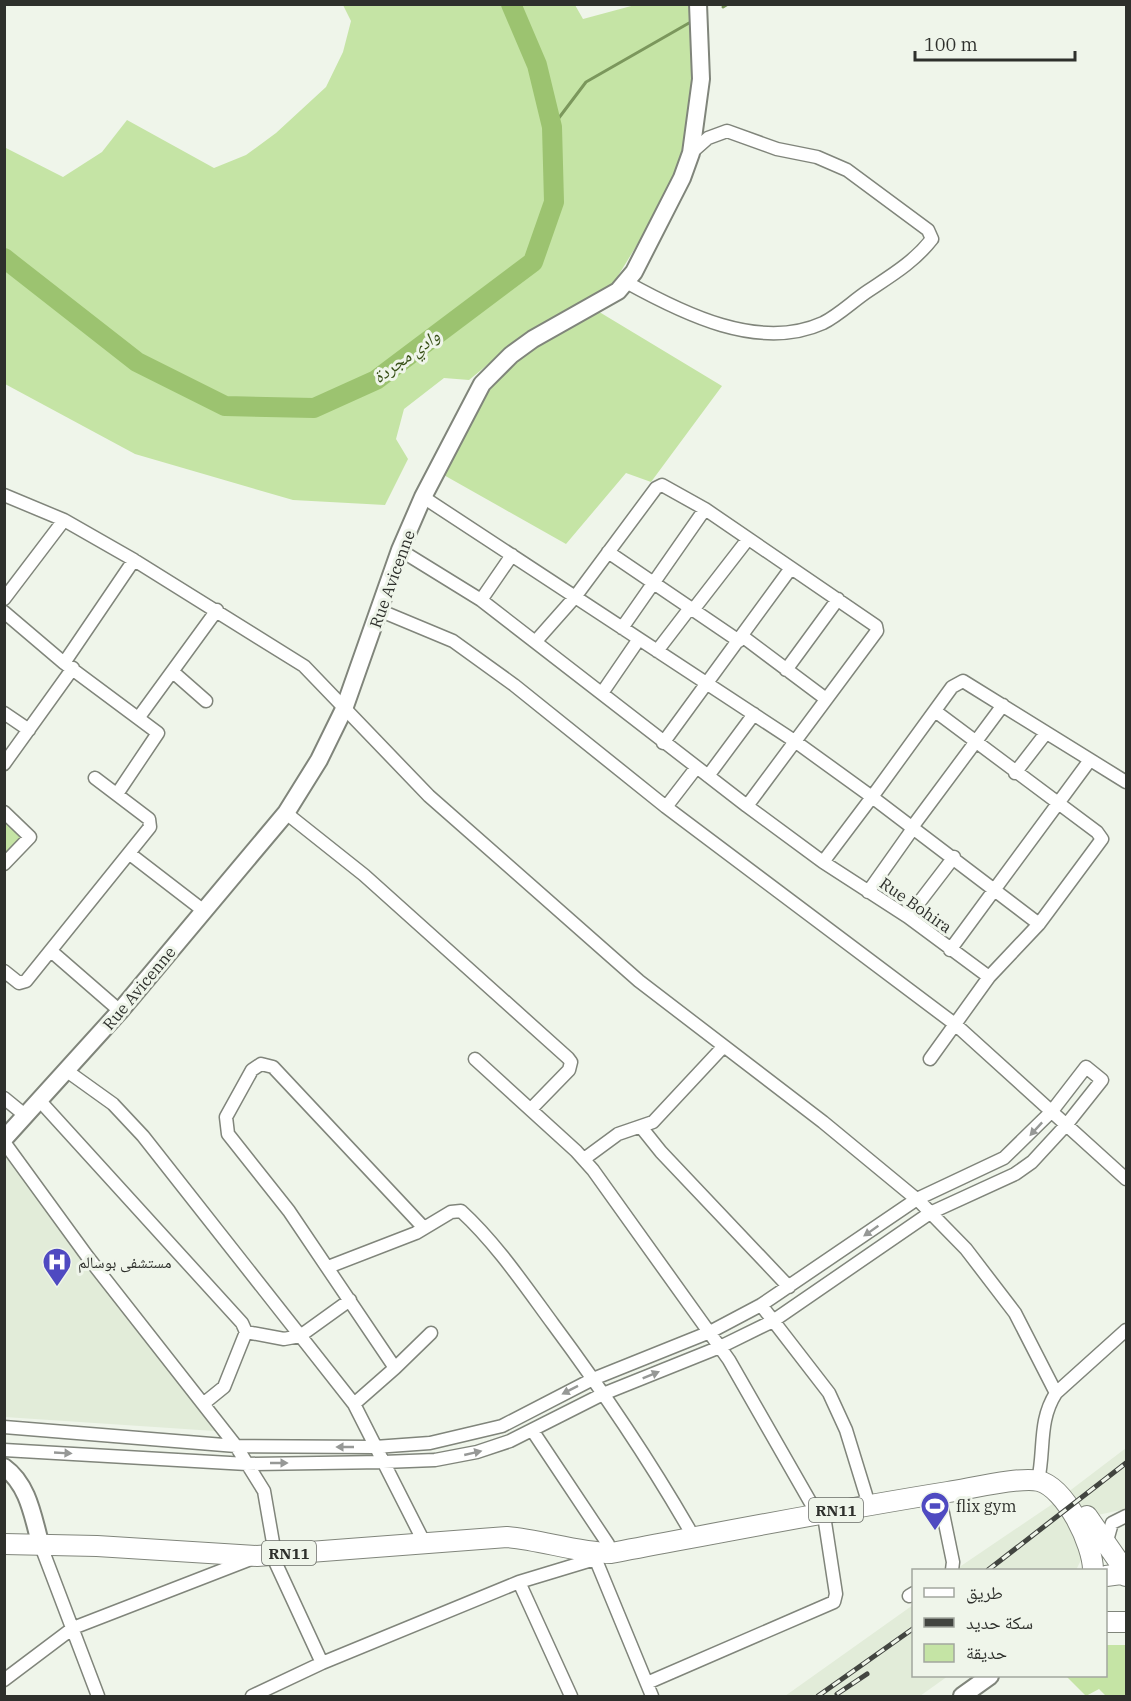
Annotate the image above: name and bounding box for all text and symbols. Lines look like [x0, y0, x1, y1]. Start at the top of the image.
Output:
scale bar [915, 24, 1076, 62]
text: 100 m [924, 33, 978, 56]
water label: وادي مجردة [368, 324, 447, 391]
street label: Rue Avicenne [365, 527, 419, 631]
street label: Rue Bohira [876, 873, 956, 937]
street label: Rue Avicenne [98, 942, 180, 1034]
one-way arrow [1029, 1122, 1043, 1136]
one-way arrow [864, 1225, 880, 1237]
hospital icon: مستشفى بوسالم [41, 1246, 73, 1288]
place label: مستشفى بوسالم [78, 1252, 171, 1273]
one-way arrow [642, 1370, 660, 1379]
one-way arrow [562, 1385, 579, 1395]
one-way arrow [335, 1442, 354, 1452]
one-way arrow [464, 1447, 482, 1457]
one-way arrow [53, 1448, 72, 1457]
one-way arrow [269, 1458, 288, 1468]
sports icon: flix gym [919, 1490, 951, 1532]
place label: flix gym [956, 1496, 1017, 1516]
road number: RN11 [809, 1498, 863, 1522]
road number: RN11 [262, 1541, 316, 1565]
legend [912, 1569, 1107, 1677]
text: طريق [966, 1581, 1003, 1604]
text: سكة حديد [966, 1611, 1033, 1634]
text: حديقة [966, 1641, 1007, 1664]

